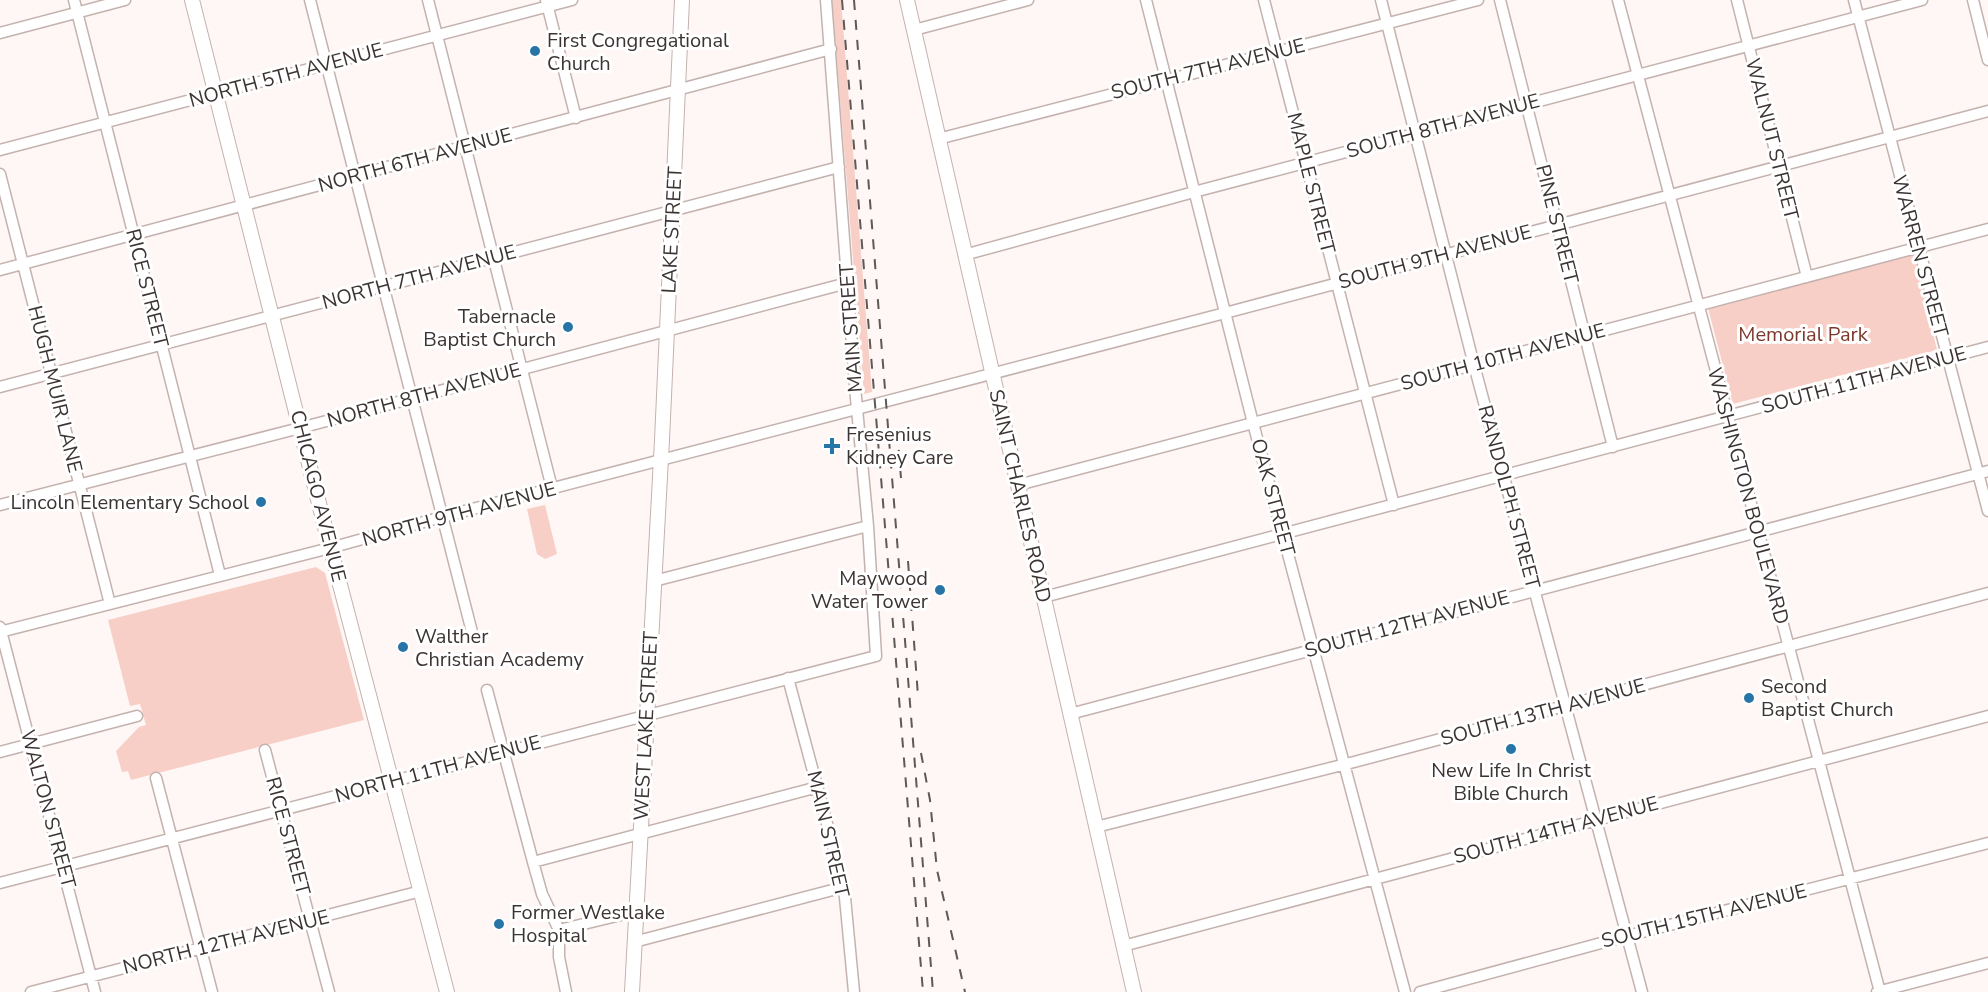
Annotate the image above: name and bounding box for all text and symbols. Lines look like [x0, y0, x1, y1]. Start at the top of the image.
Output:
place label: First Congregational Church [547, 27, 729, 77]
street label: SOUTH 7TH AVENUE [1108, 32, 1308, 106]
street label: NORTH 5TH AVENUE [186, 36, 386, 114]
marker: First Congregational Church [528, 44, 542, 58]
street label: WALNUT STREET [1739, 55, 1805, 223]
street label: SOUTH 8TH AVENUE [1343, 87, 1543, 165]
street label: MAPLE STREET [1280, 110, 1342, 256]
street label: NORTH 6TH AVENUE [315, 121, 515, 199]
street label: PINE STREET [1529, 162, 1585, 286]
street label: LAKE STREET [655, 166, 689, 294]
street label: WARREN STREET [1885, 172, 1955, 340]
street label: SOUTH 9TH AVENUE [1335, 218, 1535, 296]
street label: RICE STREET [119, 226, 175, 350]
street label: NORTH 7TH AVENUE [319, 238, 519, 316]
street label: MAIN STREET [833, 263, 869, 393]
street label: HUGH MUIR LANE [21, 303, 89, 475]
place label: Tabernacle Baptist Church [423, 303, 556, 353]
street label: SOUTH 10TH AVENUE [1398, 317, 1608, 397]
marker: Tabernacle Baptist Church [561, 320, 575, 334]
park label: Memorial Park [1738, 321, 1869, 348]
street label: SOUTH 11TH AVENUE [1759, 340, 1969, 420]
street label: NORTH 8TH AVENUE [324, 356, 524, 434]
street label: WASHINGTON BOULEVARD [1701, 365, 1795, 627]
street label: SAINT CHARLES ROAD [982, 387, 1058, 605]
street label: RANDOLPH STREET [1471, 402, 1547, 592]
street label: CHICAGO AVENUE [284, 407, 352, 585]
place label: Fresenius Kidney Care [846, 421, 954, 471]
street label: OAK STREET [1244, 436, 1302, 558]
marker: Fresenius Kidney Care [823, 437, 841, 455]
street label: NORTH 9TH AVENUE [359, 475, 559, 553]
place label: Lincoln Elementary School [10, 489, 249, 516]
marker: Lincoln Elementary School [254, 495, 268, 509]
place label: Maywood Water Tower [811, 565, 928, 615]
marker: Maywood Water Tower [933, 583, 947, 597]
street label: SOUTH 12TH AVENUE [1302, 584, 1512, 664]
place label: Walther Christian Academy [415, 623, 584, 673]
street label: WEST LAKE STREET [628, 631, 664, 821]
marker: Walther Christian Academy [396, 640, 410, 654]
street label: SOUTH 13TH AVENUE [1438, 672, 1648, 752]
place label: Second Baptist Church [1761, 673, 1894, 723]
marker: Second Baptist Church [1742, 691, 1756, 705]
street label: WALTON STREET [14, 727, 82, 891]
street label: NORTH 11TH AVENUE [332, 729, 544, 809]
marker: New Life In Christ Bible Church [1504, 742, 1518, 756]
place label: New Life In Christ Bible Church [1431, 757, 1592, 807]
street label: MAIN STREET [800, 768, 856, 900]
street label: RICE STREET [259, 774, 317, 898]
street label: SOUTH 14TH AVENUE [1451, 790, 1661, 870]
street label: SOUTH 15TH AVENUE [1598, 877, 1810, 955]
place label: Former Westlake Hospital [511, 899, 665, 949]
street label: NORTH 12TH AVENUE [120, 903, 332, 981]
marker: Former Westlake Hospital [492, 917, 506, 931]

